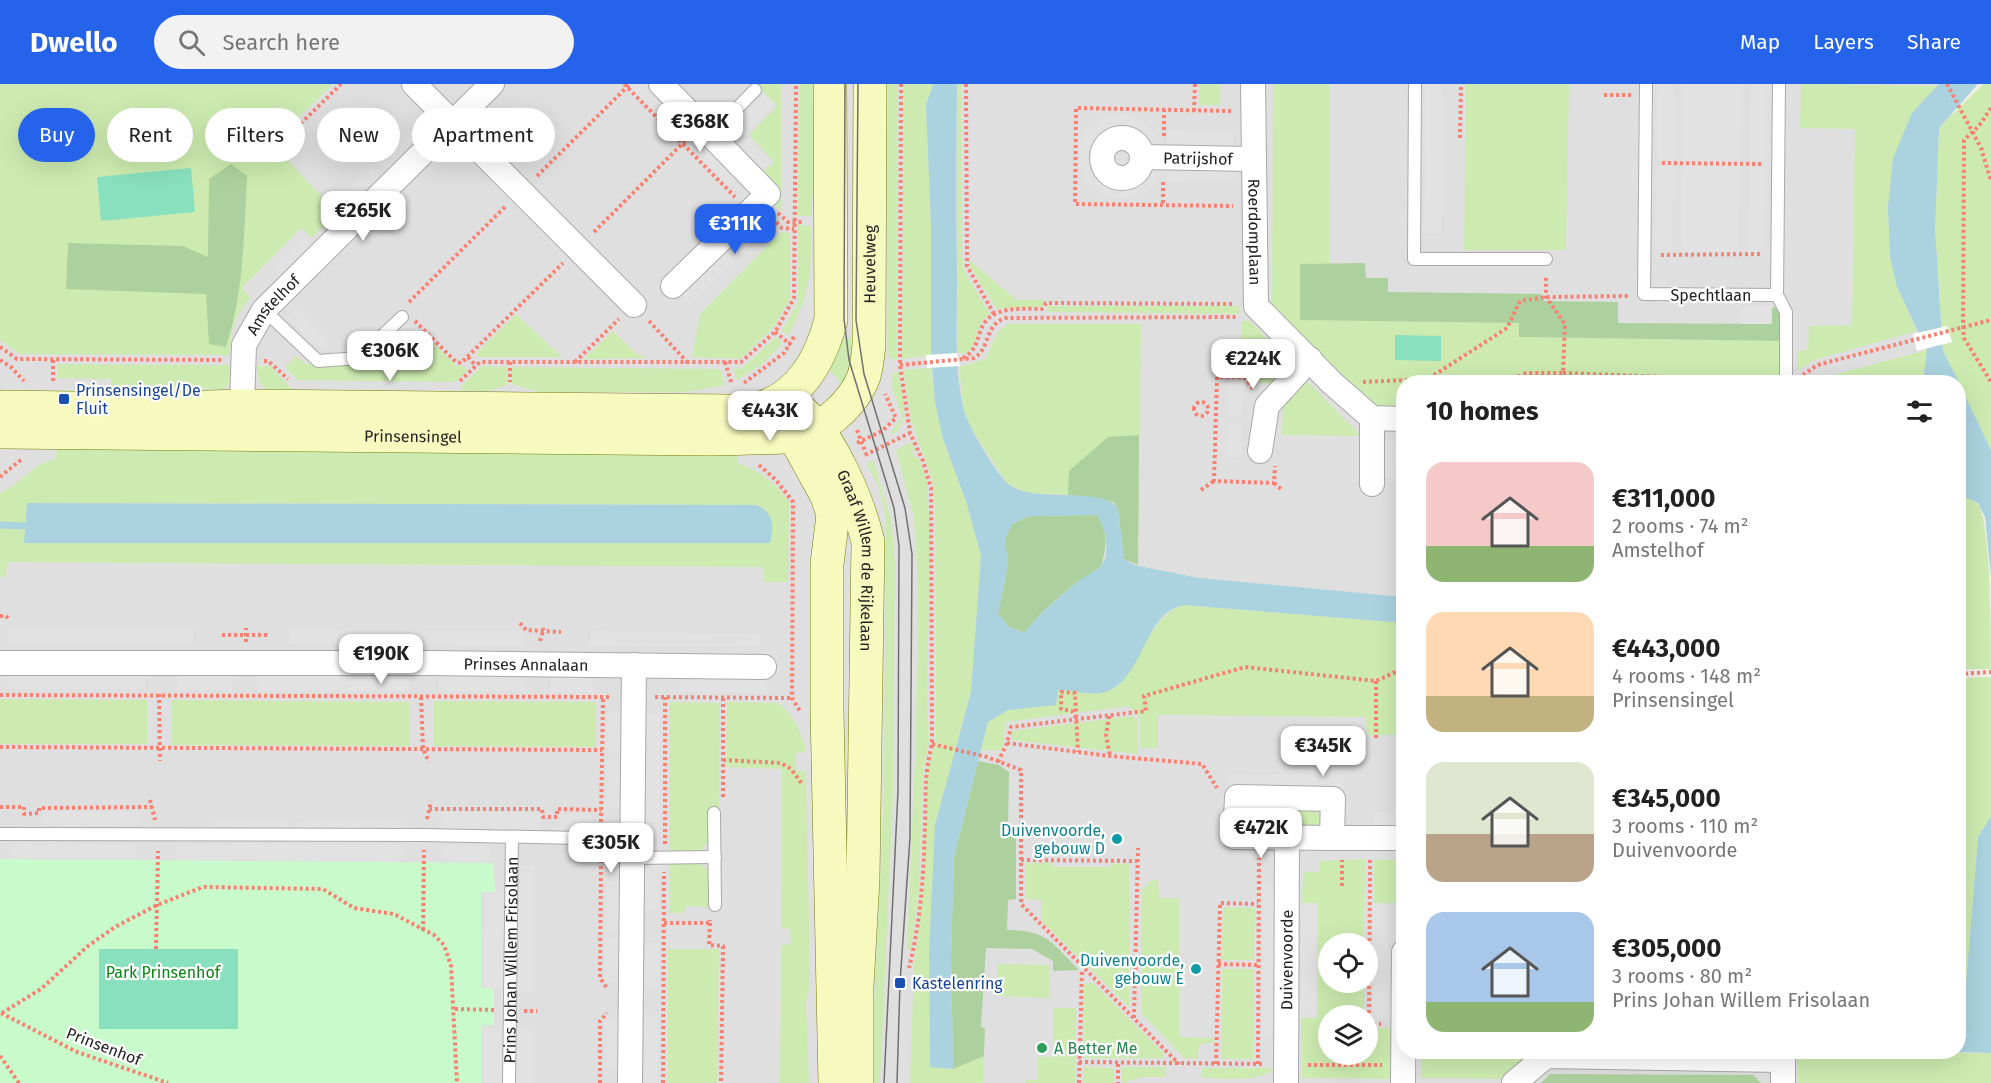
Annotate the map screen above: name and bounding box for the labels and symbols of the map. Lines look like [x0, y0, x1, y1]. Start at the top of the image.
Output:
pin: €368K [658, 102, 742, 153]
street label: Patrijshof [1163, 148, 1235, 169]
street label: Roerdomplaan [1244, 178, 1265, 285]
pin: €265K [321, 191, 405, 242]
pin: €311K [693, 204, 777, 255]
street label: Heuvelweg [860, 224, 879, 304]
street label: Amstelhof [243, 270, 305, 338]
street label: Spechtlaan [1671, 286, 1751, 305]
pin: €306K [348, 331, 432, 382]
pin: €224K [1211, 339, 1295, 390]
place label: Prinsensingel/De Fluit [76, 381, 201, 418]
pin: €443K [728, 391, 812, 442]
marker: Prinsensingel/De Fluit [57, 392, 71, 406]
street label: Prinsensingel [364, 427, 462, 447]
street label: Graaf Willem de Rijkelaan [833, 467, 877, 652]
pin: €190K [339, 634, 423, 685]
street label: Prinses Annalaan [463, 654, 589, 675]
pin: €345K [1281, 726, 1365, 777]
pin: €472K [1219, 808, 1303, 859]
place label: Duivenvoorde, gebouw D [1001, 821, 1105, 858]
pin: €305K [569, 823, 653, 874]
marker: Duivenvoorde, gebouw D [1110, 832, 1124, 846]
street label: Prins Johan Willem Frisolaan [500, 857, 522, 1063]
street label: Duivenvoorde [1277, 910, 1297, 1010]
place label: Duivenvoorde, gebouw E [1080, 951, 1184, 988]
marker: Duivenvoorde, gebouw E [1189, 962, 1203, 976]
park label: Park Prinsenhof [106, 963, 222, 982]
place label: Kastelenring [912, 974, 1003, 993]
marker: Kastelenring [893, 976, 907, 990]
street label: Prinsenhof [64, 1023, 145, 1070]
place label: A Better Me [1054, 1039, 1137, 1058]
marker: A Better Me [1035, 1041, 1049, 1055]

